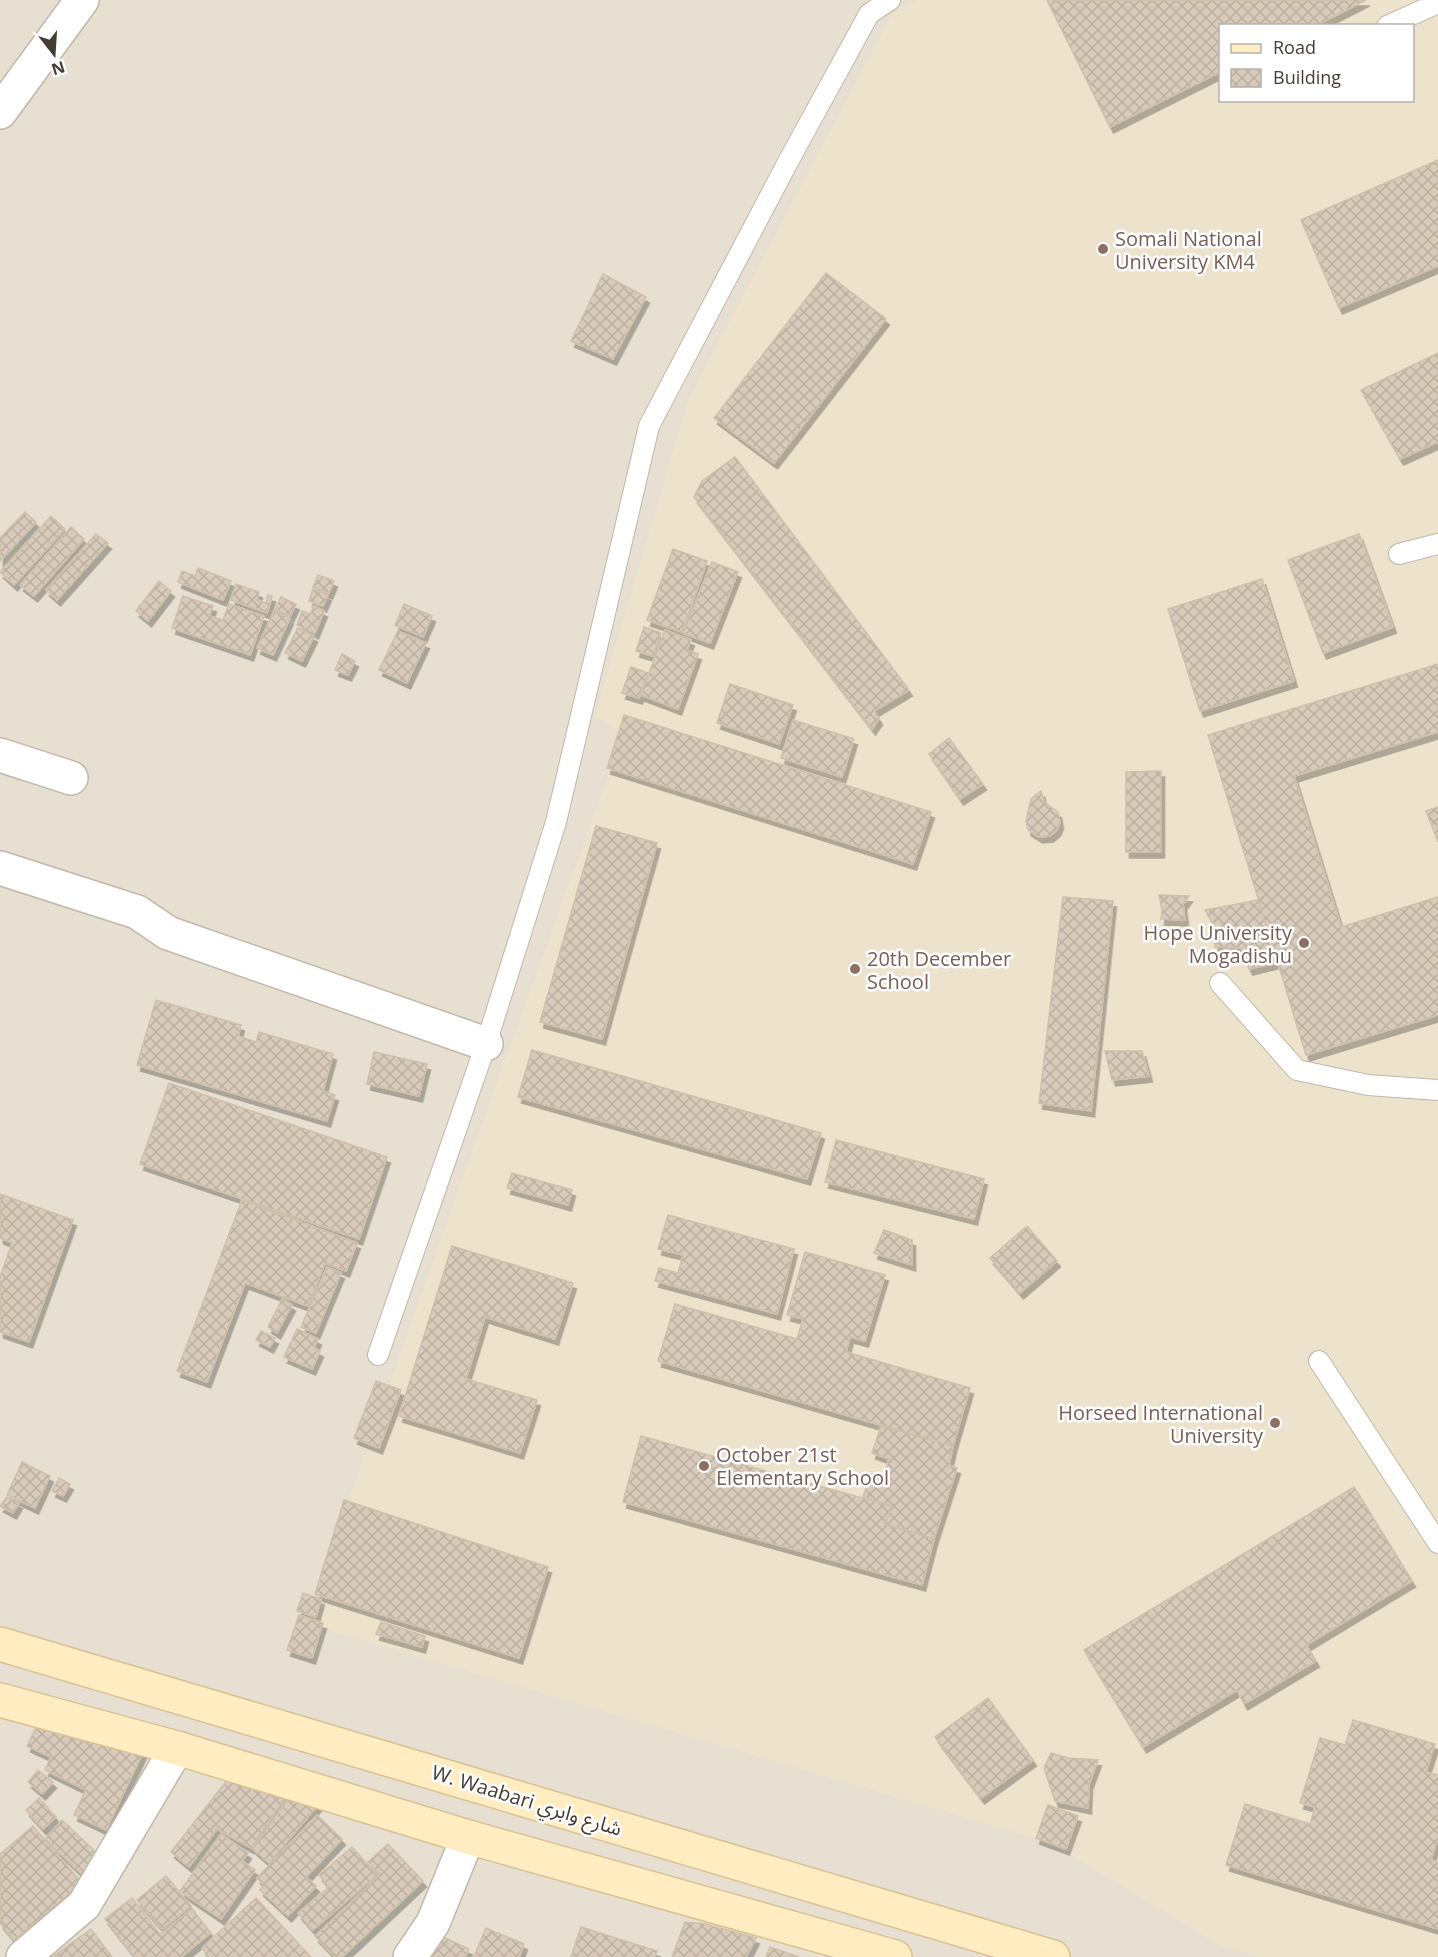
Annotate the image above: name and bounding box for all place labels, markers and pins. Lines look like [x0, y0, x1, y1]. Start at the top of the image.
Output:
place label: Somali National University KM4 [1115, 225, 1262, 275]
marker: Somali National University KM4 [1096, 242, 1110, 256]
place label: Hope University Mogadishu [1144, 919, 1293, 969]
marker: Hope University Mogadishu [1297, 936, 1311, 950]
place label: 20th December School [867, 945, 1011, 995]
marker: 20th December School [848, 962, 862, 976]
place label: Horseed International University [1058, 1399, 1264, 1449]
marker: Horseed International University [1268, 1416, 1282, 1430]
place label: October 21st Elementary School [716, 1441, 889, 1491]
marker: October 21st Elementary School [697, 1459, 711, 1473]

